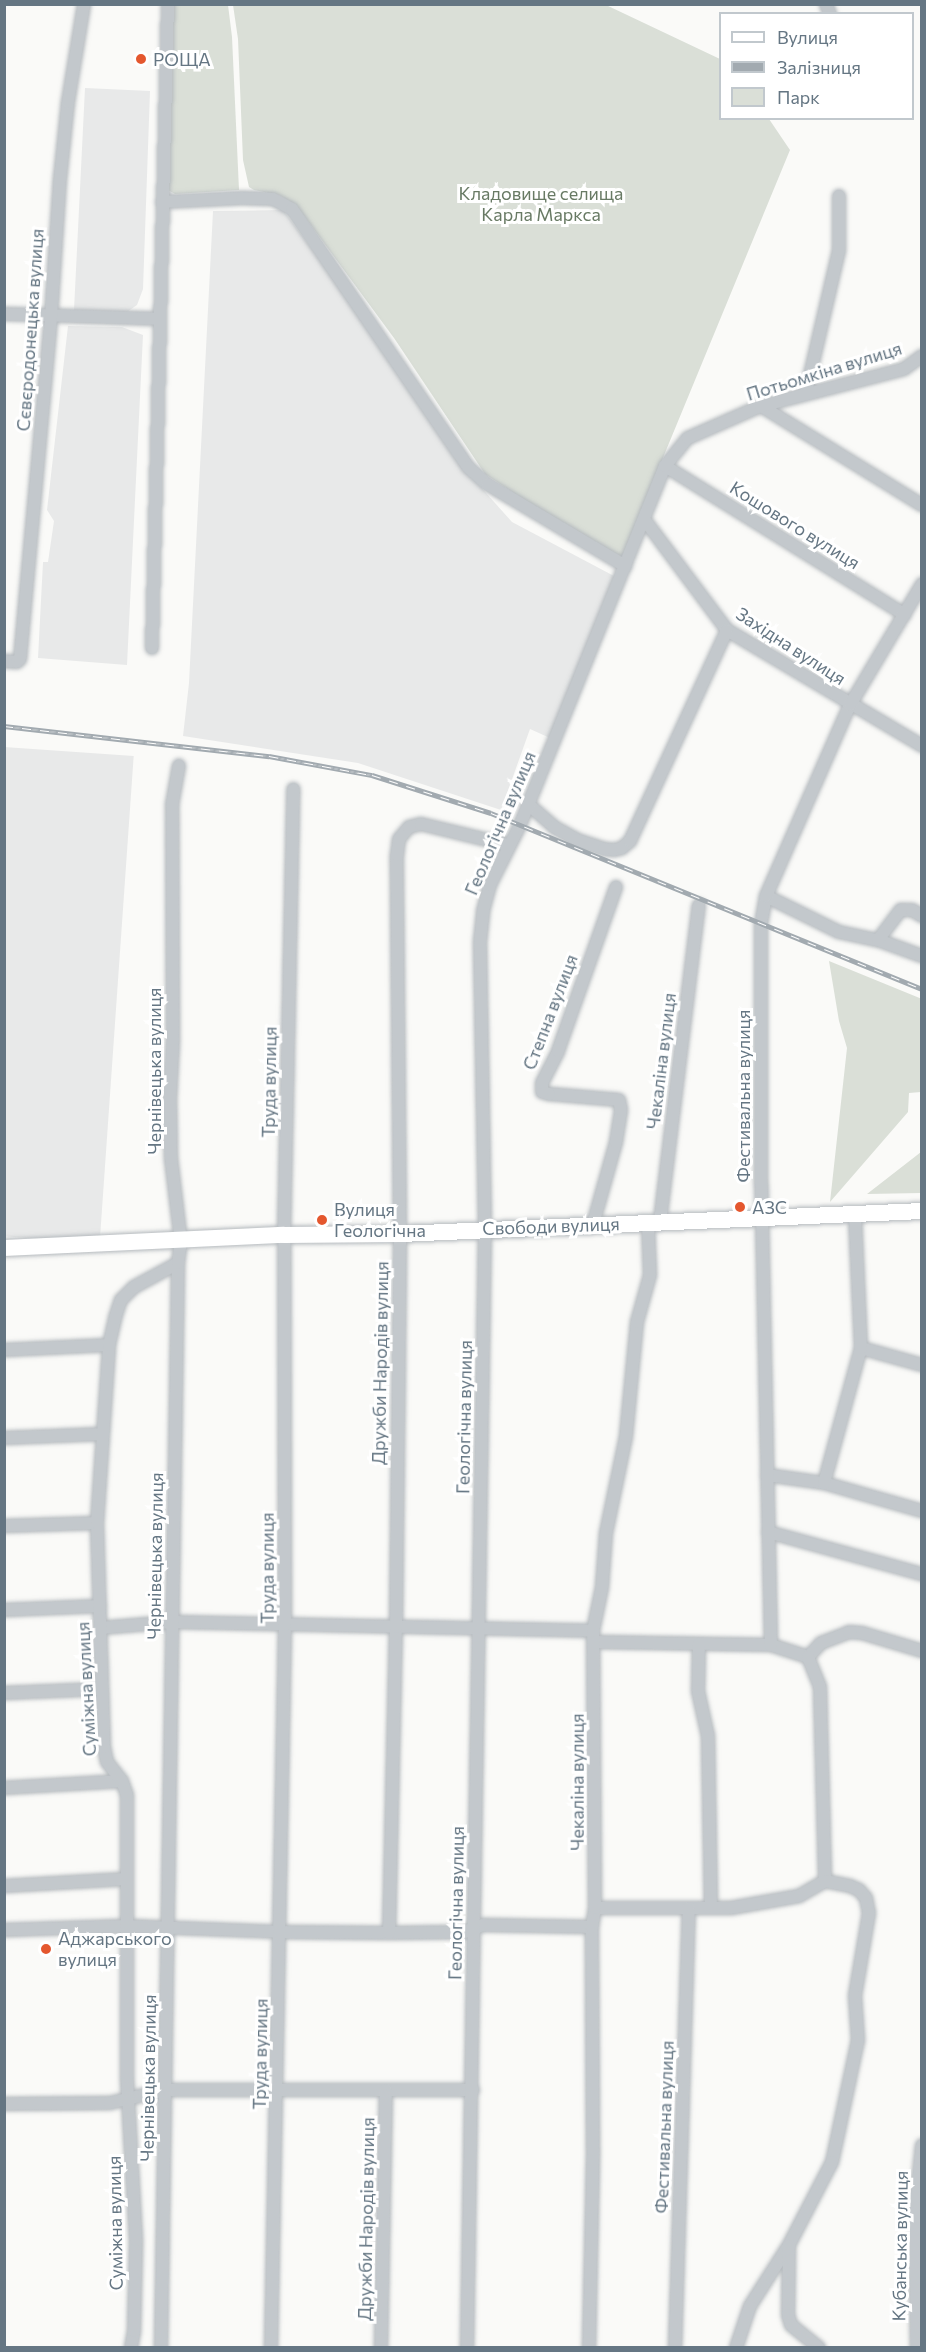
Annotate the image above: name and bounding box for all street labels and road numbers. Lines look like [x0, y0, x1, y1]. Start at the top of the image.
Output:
street label: Сєвєродонецька вулиця [12, 228, 48, 432]
street label: Потьомкіна вулиця [744, 337, 904, 405]
street label: Кошового вулиця [726, 476, 864, 574]
street label: Західна вулиця [732, 603, 850, 689]
street label: Геологічна вулиця [460, 748, 540, 898]
street label: Степна вулиця [518, 951, 582, 1073]
street label: Чернівецька вулиця [143, 987, 165, 1155]
street label: Чекаліна вулиця [642, 991, 680, 1131]
street label: Фестивальна вулиця [732, 1010, 754, 1182]
street label: Труда вулиця [257, 1026, 281, 1138]
street label: Свободи вулиця [482, 1213, 620, 1239]
street label: Дружби Народів вулиця [367, 1261, 393, 1465]
street label: Геологічна вулиця [452, 1340, 476, 1494]
street label: Чернівецька вулиця [143, 1472, 167, 1640]
street label: Труда вулиця [256, 1512, 278, 1624]
street label: Суміжна вулиця [72, 1621, 100, 1757]
street label: Чекаліна вулиця [566, 1713, 588, 1851]
street label: Геологічна вулиця [444, 1826, 468, 1980]
street label: Чернівецька вулиця [136, 1994, 160, 2162]
street label: Труда вулиця [248, 1998, 272, 2110]
street label: Фестивальна вулиця [650, 2040, 678, 2214]
street label: Дружби Народів вулиця [353, 2117, 379, 2321]
street label: Суміжна вулиця [103, 2155, 127, 2291]
street label: Кубанська вулиця [888, 2170, 912, 2322]

